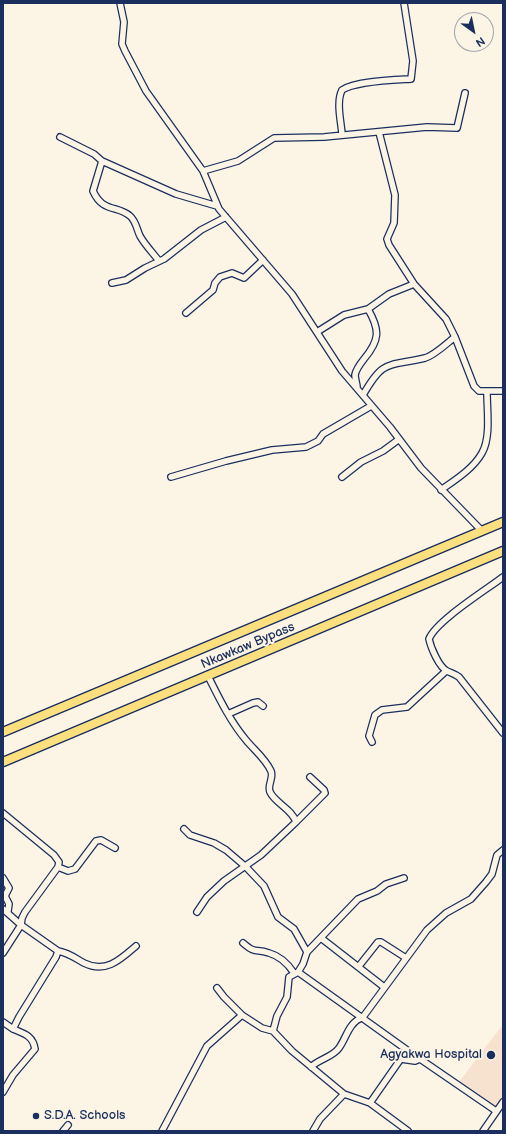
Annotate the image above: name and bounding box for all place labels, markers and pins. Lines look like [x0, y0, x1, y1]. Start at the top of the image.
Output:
place label: Agyakwa Hospital [380, 1047, 482, 1063]
marker: Agyakwa Hospital [485, 1049, 497, 1061]
place label: S.D.A. Schools [44, 1108, 125, 1124]
marker: S.D.A. Schools [31, 1111, 41, 1121]

